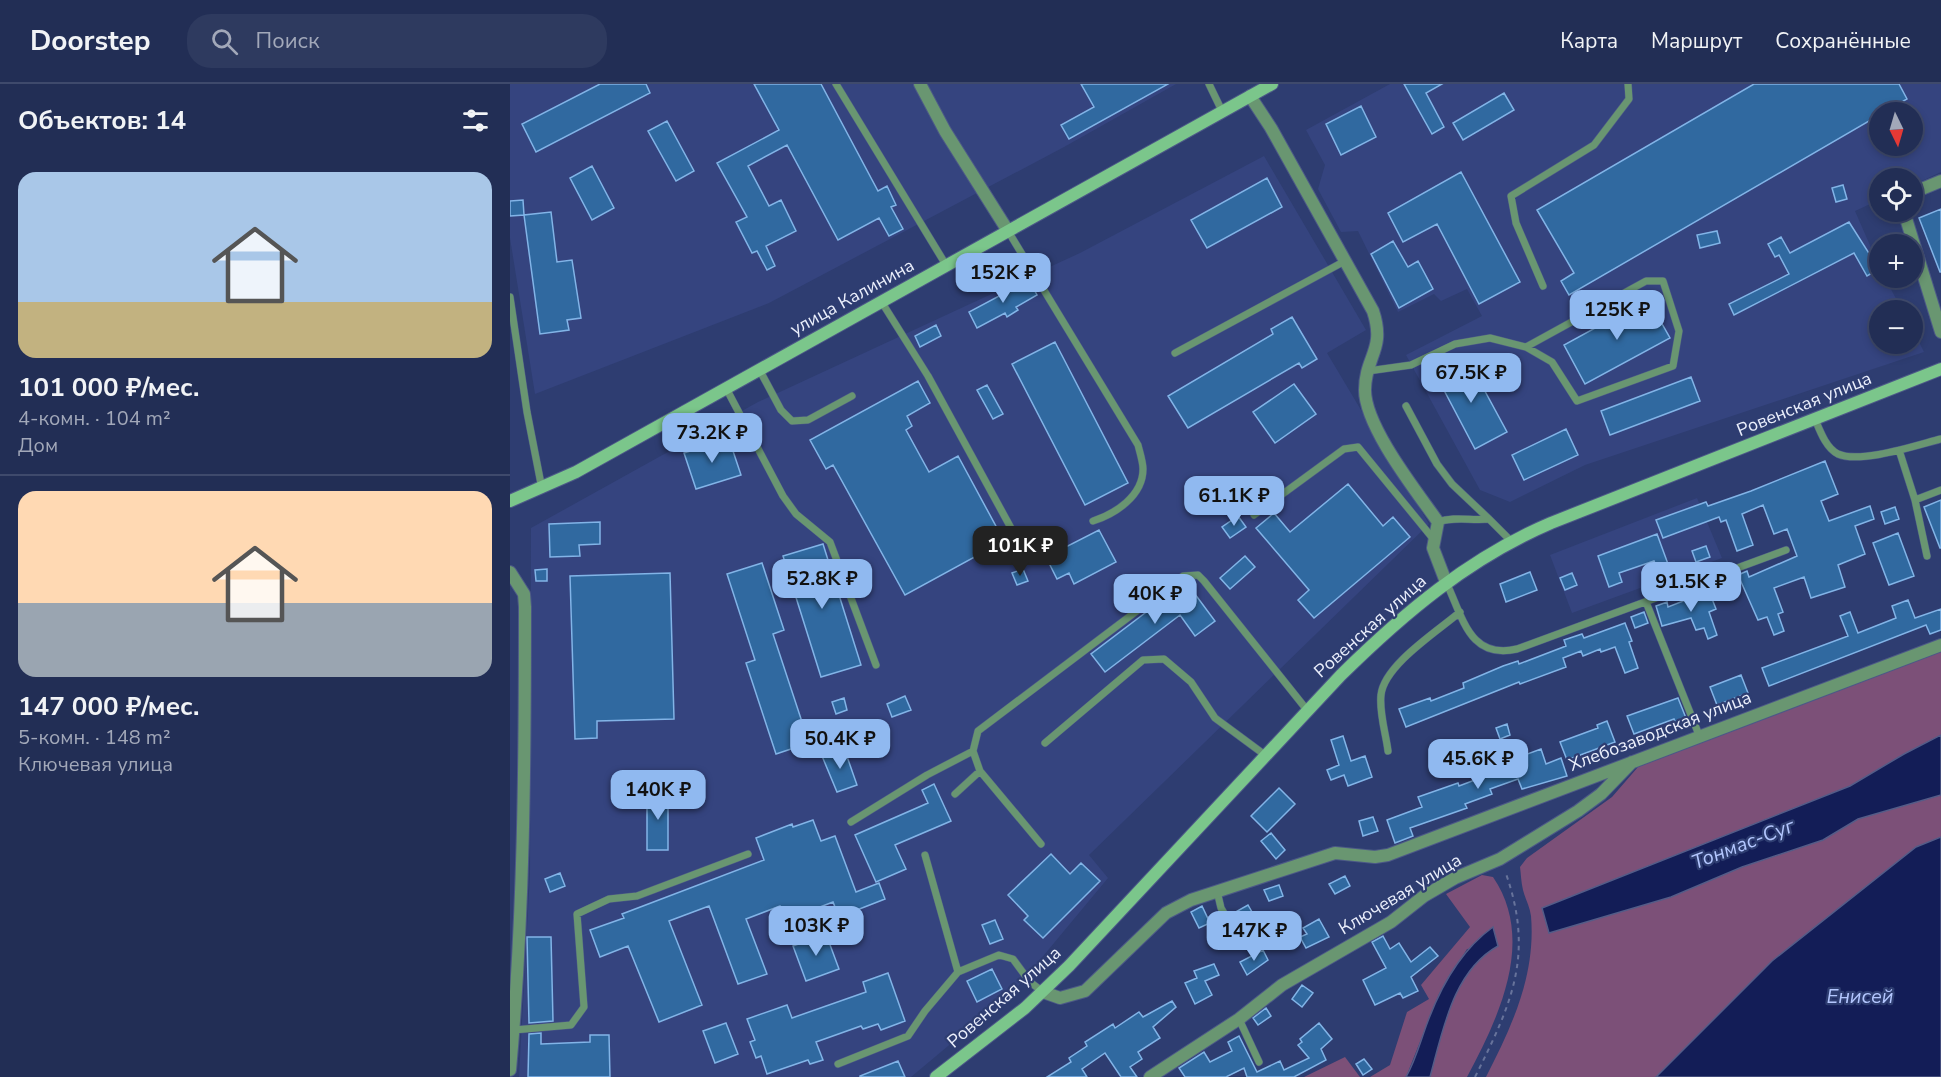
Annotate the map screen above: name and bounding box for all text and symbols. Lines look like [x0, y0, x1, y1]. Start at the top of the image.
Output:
search box [187, 14, 607, 68]
text: Doorstep [30, 22, 151, 60]
icon: search [208, 25, 241, 58]
text: Поиск [256, 26, 319, 56]
text: Карта [1560, 27, 1618, 55]
text: Маршрут [1651, 27, 1742, 55]
text: Сохранённые [1775, 27, 1911, 55]
north arrow [1869, 102, 1923, 156]
map controls [1869, 102, 1923, 354]
text: Объектов: 14 [18, 103, 186, 138]
icon: filters [459, 104, 492, 137]
button: locate [1869, 168, 1923, 222]
icon: home [201, 211, 309, 319]
button: + [1869, 234, 1923, 288]
street label: улица Калинина [786, 253, 918, 341]
pin: 152K ₽ [954, 253, 1052, 304]
text: 152K ₽ [970, 259, 1036, 286]
pin: 125K ₽ [1568, 290, 1666, 341]
text: 125K ₽ [1584, 296, 1650, 323]
button: − [1869, 300, 1923, 354]
pin: 67.5K ₽ [1416, 353, 1526, 404]
text: 67.5K ₽ [1435, 359, 1507, 386]
street label: Ровенская улица [1733, 366, 1875, 442]
text: 101 000 ₽/мес. [18, 370, 199, 405]
text: 4-комн. · 104 m² [18, 405, 171, 432]
pin: 73.2K ₽ [657, 413, 767, 464]
text: 73.2K ₽ [676, 419, 748, 446]
text: Дом [18, 432, 58, 459]
pin: 61.1K ₽ [1179, 476, 1289, 527]
text: 61.1K ₽ [1198, 482, 1270, 509]
pin: 101K ₽ [971, 526, 1069, 577]
icon: home [201, 530, 309, 638]
text: 101K ₽ [987, 532, 1053, 559]
pin: 52.8K ₽ [767, 559, 877, 610]
pin: 91.5K ₽ [1636, 562, 1746, 613]
text: 52.8K ₽ [786, 565, 858, 592]
text: 91.5K ₽ [1655, 568, 1727, 595]
street label: Ровенская улица [1309, 569, 1431, 683]
pin: 40K ₽ [1113, 574, 1197, 625]
text: 40K ₽ [1128, 580, 1182, 607]
street label: Хлебозаводская улица [1565, 685, 1755, 777]
text: 147 000 ₽/мес. [18, 689, 199, 724]
pin: 50.4K ₽ [785, 719, 895, 770]
text: 5-комн. · 148 m² [18, 724, 171, 751]
text: 50.4K ₽ [804, 725, 876, 752]
pin: 45.6K ₽ [1423, 739, 1533, 790]
text: 45.6K ₽ [1442, 745, 1514, 772]
text: Ключевая улица [18, 751, 173, 778]
pin: 140K ₽ [609, 770, 707, 821]
text: 140K ₽ [625, 776, 691, 803]
water label: Тонмас-Суг [1688, 812, 1799, 876]
street label: Ключевая улица [1334, 848, 1466, 940]
pin: 103K ₽ [767, 906, 865, 957]
pin: 147K ₽ [1205, 911, 1303, 962]
text: 103K ₽ [783, 912, 849, 939]
text: 147K ₽ [1221, 917, 1287, 944]
street label: Ровенская улица [942, 941, 1066, 1053]
water label: Енисей [1826, 983, 1894, 1010]

